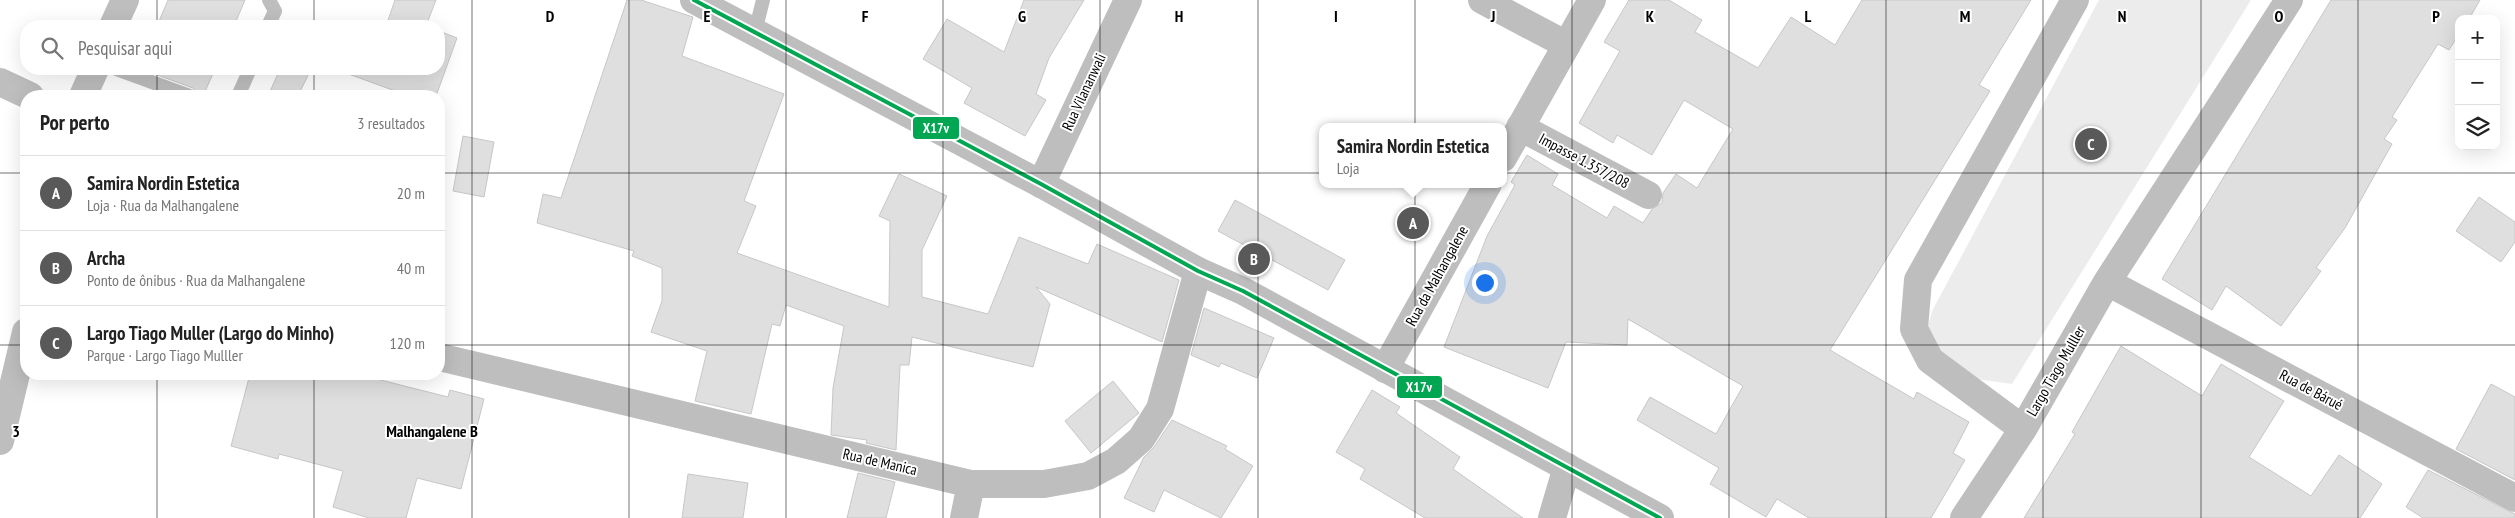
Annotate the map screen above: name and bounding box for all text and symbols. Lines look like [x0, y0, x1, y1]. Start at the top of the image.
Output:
text: D [546, 6, 555, 26]
text: E [704, 6, 711, 26]
text: F [862, 6, 869, 26]
text: G [1018, 6, 1026, 26]
text: H [1175, 6, 1183, 26]
text: I [1334, 6, 1338, 26]
text: J [1490, 6, 1495, 26]
text: K [1646, 6, 1655, 26]
text: L [1805, 6, 1812, 26]
text: M [1960, 6, 1970, 26]
text: N [2118, 6, 2126, 26]
text: O [2275, 6, 2284, 26]
text: P [2432, 6, 2440, 26]
map controls [2455, 15, 2500, 150]
button: + [2455, 15, 2500, 60]
search box [20, 20, 445, 75]
icon: search [38, 34, 66, 62]
text: Pesquisar aqui [78, 36, 172, 60]
street label: Rua Vilananwali [1057, 50, 1110, 133]
button: − [2455, 60, 2500, 105]
button: layers [2455, 105, 2500, 150]
text: Por perto [40, 109, 110, 136]
text: 3 resultados [357, 113, 425, 133]
line badge: X17v [912, 116, 960, 140]
text: X17v [923, 119, 950, 137]
popup [1319, 123, 1507, 188]
pin: C [2075, 125, 2107, 163]
street label: Impasse 1.357/208 [1536, 129, 1633, 192]
text: Samira Nordin Estetica [1337, 134, 1489, 158]
text: Loja [1337, 158, 1359, 178]
text: Samira Nordin Estetica [87, 171, 240, 195]
text: A [52, 183, 60, 203]
text: 20 m [397, 183, 425, 203]
text: Loja · Rua da Malhangalene [87, 195, 239, 215]
pin: A [1397, 204, 1429, 242]
street label: Rua da Malhangalene [1401, 222, 1472, 329]
pin: B [1238, 240, 1270, 278]
text: Archa [87, 246, 125, 270]
text: B [52, 258, 60, 278]
text: 40 m [397, 258, 425, 278]
text: Ponto de ônibus · Rua da Malhangalene [87, 270, 305, 290]
your location [1472, 270, 1498, 296]
text: Largo Tiago Muller (Largo do Minho) [87, 321, 334, 345]
street label: Largo Tiago Mulller [2022, 322, 2089, 419]
text: C [52, 333, 60, 353]
text: 120 m [390, 333, 425, 353]
text: Parque · Largo Tiago Mulller [87, 345, 243, 365]
street label: Rua de Bárué [2276, 365, 2346, 414]
line badge: X17v [1396, 375, 1443, 399]
text: X17v [1406, 378, 1433, 396]
text: 3 [12, 421, 20, 441]
district label: Malhangalene B [386, 421, 478, 441]
street label: Rua de Manica [841, 444, 919, 479]

